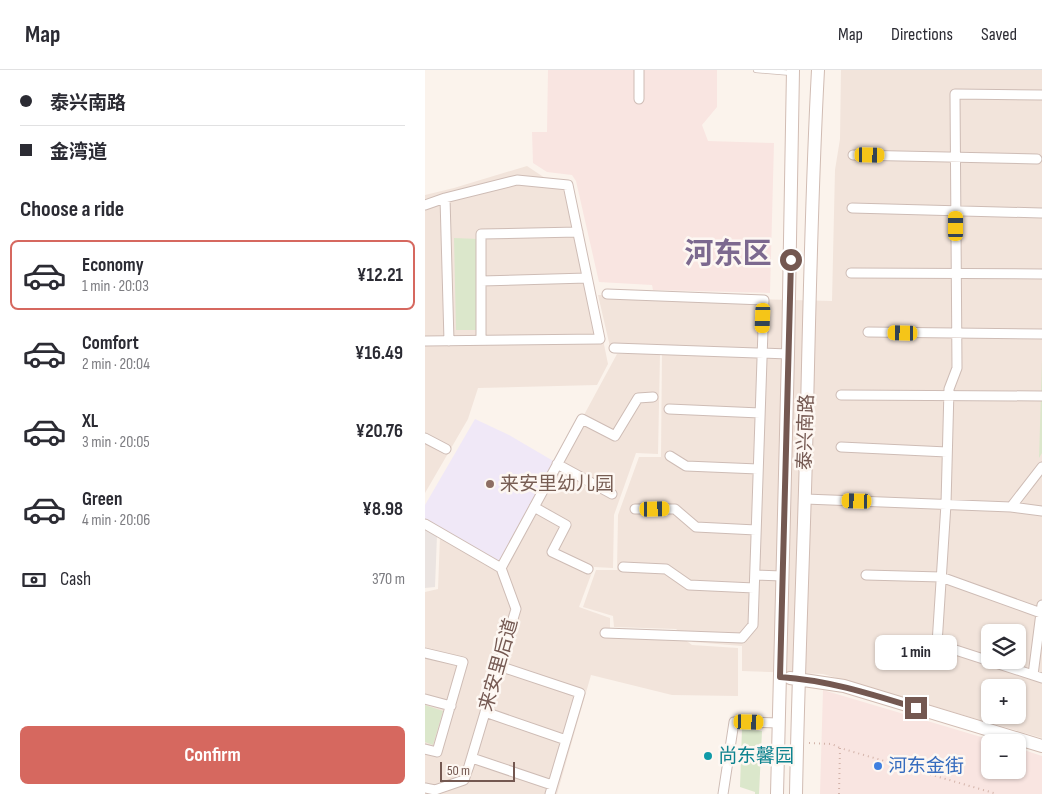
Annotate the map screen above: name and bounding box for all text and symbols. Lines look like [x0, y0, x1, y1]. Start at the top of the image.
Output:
text: Map [25, 20, 60, 49]
text: Map [838, 24, 863, 45]
text: Directions [891, 24, 953, 45]
text: Saved [981, 24, 1017, 45]
text: 泰兴南路 [50, 92, 126, 115]
text: 金湾道 [50, 141, 107, 164]
car [854, 147, 885, 163]
text: Choose a ride [20, 196, 124, 223]
car [948, 211, 963, 241]
district label: 河东区 [684, 237, 772, 272]
route start [780, 249, 802, 271]
icon: car [22, 253, 67, 298]
text: Economy [82, 254, 144, 277]
text: ¥12.21 [357, 264, 403, 287]
text: 1 min · 20:03 [82, 277, 149, 296]
car [754, 303, 771, 333]
car [887, 325, 918, 341]
icon: car [22, 331, 67, 376]
text: Comfort [82, 332, 139, 355]
text: ¥16.49 [355, 342, 403, 365]
text: 2 min · 20:04 [82, 355, 150, 374]
street label: 泰兴南路 [793, 394, 819, 470]
icon: car [22, 409, 67, 454]
text: XL [82, 410, 98, 433]
text: ¥20.76 [355, 420, 403, 443]
text: 3 min · 20:05 [82, 433, 150, 452]
place label: 来安里幼儿园 [500, 473, 614, 496]
marker: 来安里幼儿园 [484, 478, 496, 490]
icon: car [22, 487, 67, 532]
text: Green [82, 488, 122, 511]
car [841, 493, 872, 509]
text: ¥8.98 [362, 498, 403, 521]
car [639, 501, 670, 517]
text: 4 min · 20:06 [82, 511, 150, 530]
icon: cash [20, 566, 48, 594]
text: Cash [60, 568, 91, 591]
text: 370 m [372, 570, 405, 589]
street label: 来安里后道 [475, 616, 523, 714]
map controls [981, 624, 1026, 779]
button: layers [981, 624, 1026, 669]
callout: 1 min [875, 636, 957, 670]
text: 1 min [901, 643, 931, 662]
button: + [981, 679, 1026, 724]
route end [905, 697, 927, 719]
car [733, 714, 764, 730]
button: Confirm [20, 726, 405, 784]
button: − [981, 734, 1026, 779]
place label: 尚东馨园 [718, 745, 794, 768]
marker: 尚东馨园 [702, 750, 714, 762]
place label: 河东金街 [888, 755, 964, 778]
scale bar [440, 759, 515, 782]
marker: 河东金街 [872, 760, 884, 772]
text: 50 m [447, 762, 470, 779]

